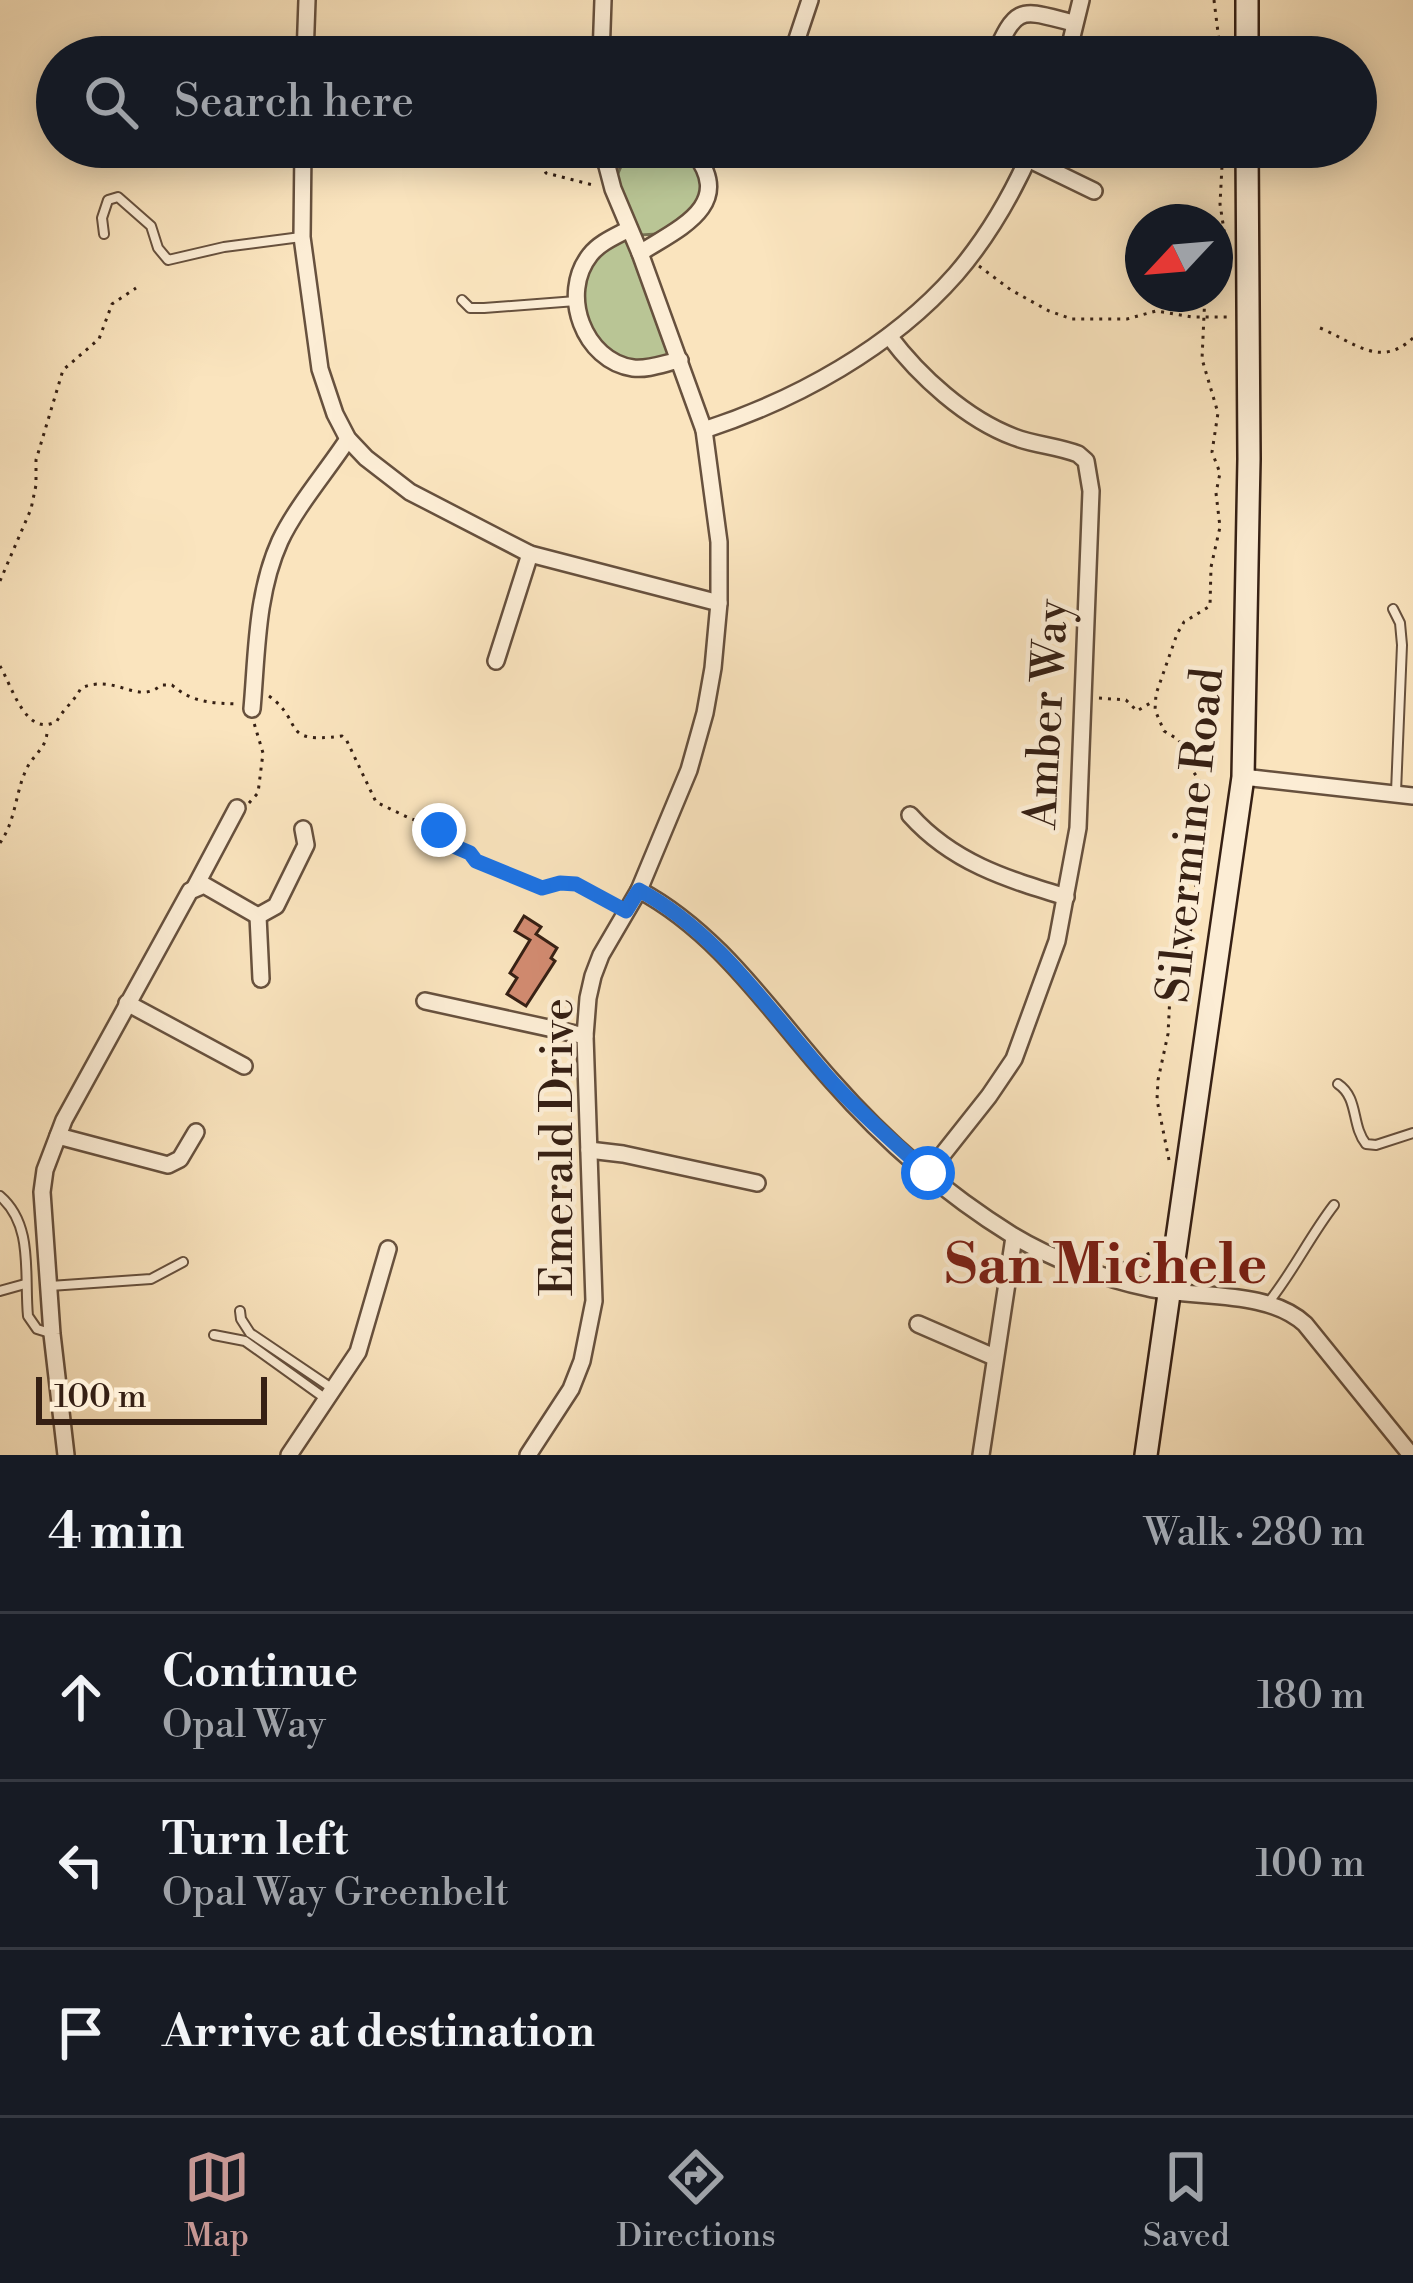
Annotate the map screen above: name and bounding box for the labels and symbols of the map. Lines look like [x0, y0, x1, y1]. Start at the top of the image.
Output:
north arrow [1125, 204, 1233, 312]
street label: Amber Way [1013, 597, 1082, 831]
street label: Silvermine Road [1146, 664, 1237, 1006]
route end [412, 803, 466, 857]
street label: Emerald Drive [530, 998, 587, 1296]
route start [901, 1146, 955, 1200]
district label: San Michele [945, 1230, 1267, 1302]
scale bar [36, 1371, 267, 1424]

